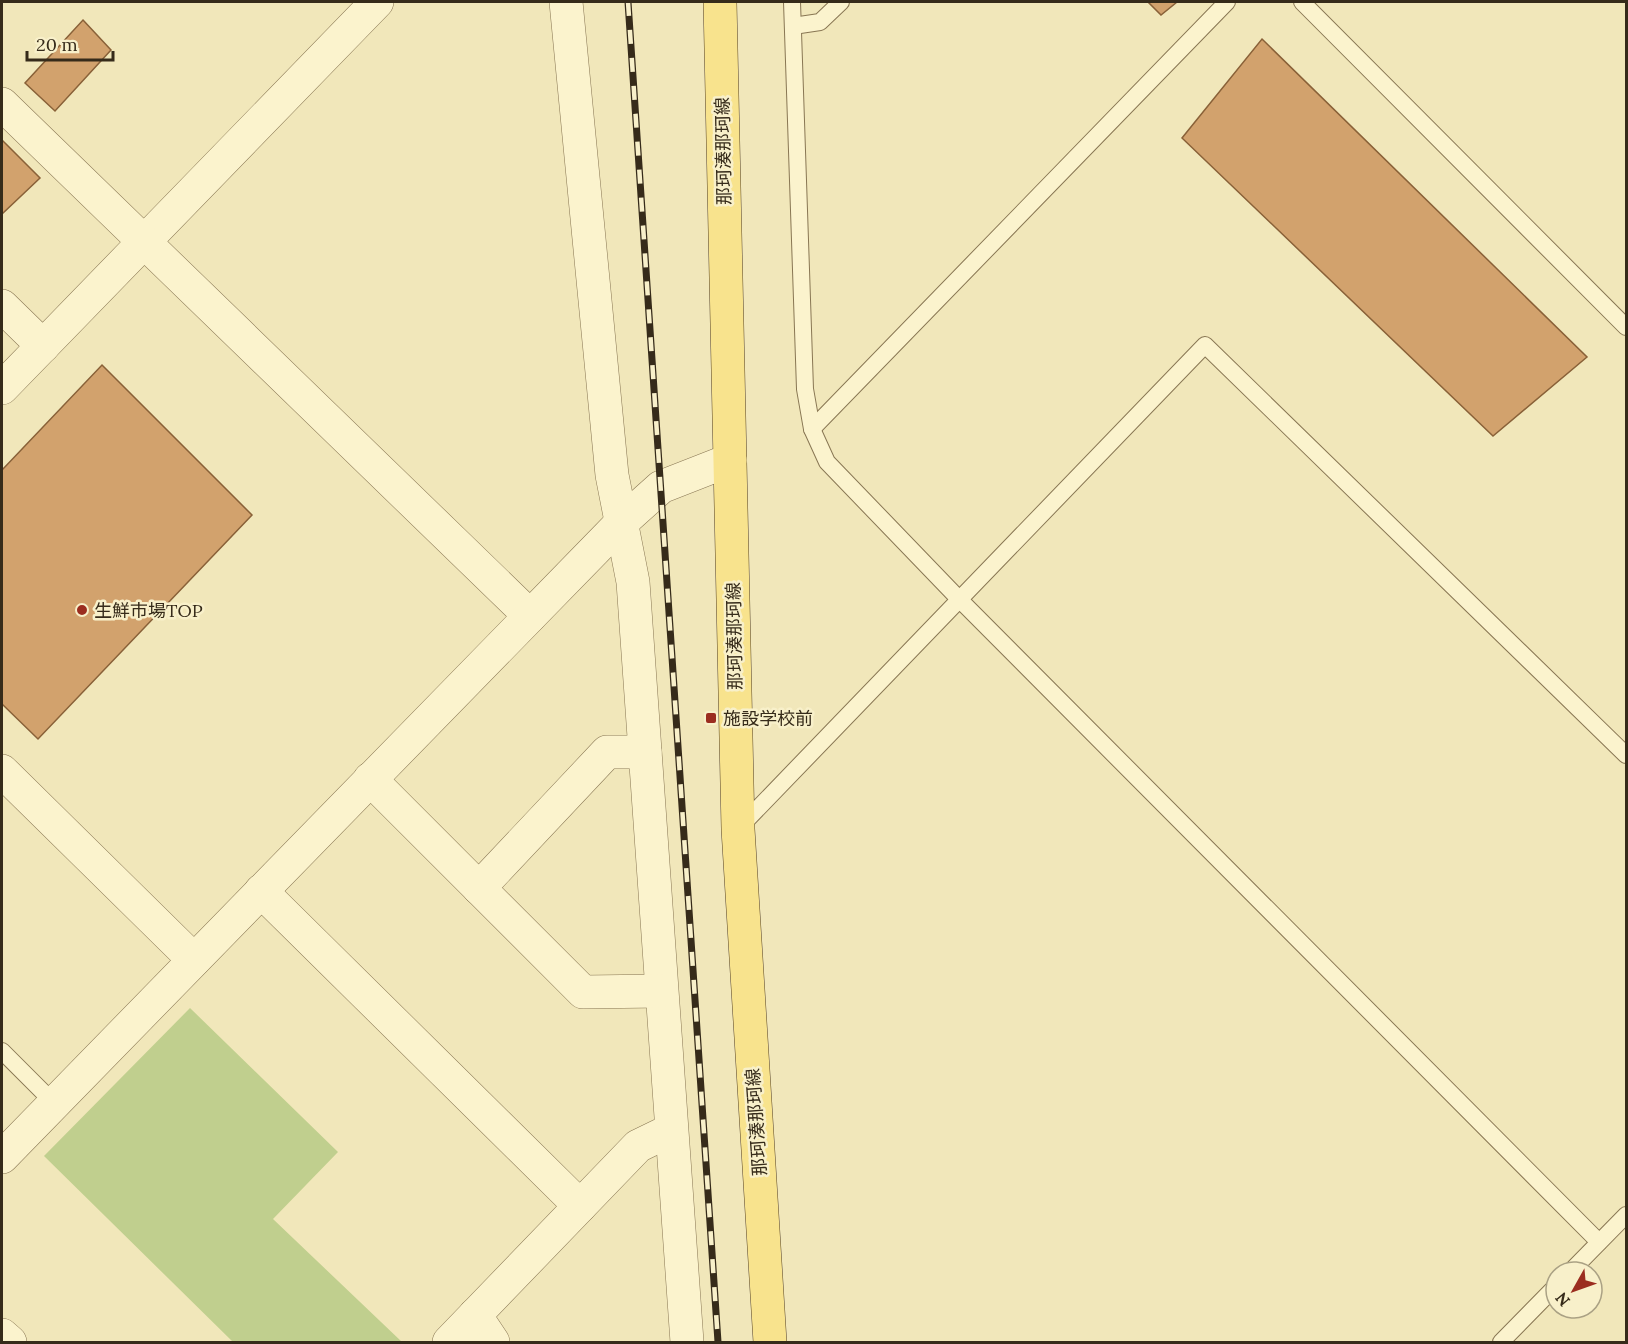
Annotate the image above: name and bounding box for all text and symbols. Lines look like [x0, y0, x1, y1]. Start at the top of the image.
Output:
scale bar [27, 24, 112, 62]
text: 20 m [36, 33, 78, 56]
street label: 那珂湊那珂線 [711, 97, 735, 205]
street label: 那珂湊那珂線 [722, 582, 746, 690]
place label: 生鮮市場TOP [94, 599, 203, 622]
marker: 生鮮市場TOP [75, 603, 89, 617]
place label: 施設学校前 [723, 707, 813, 730]
marker: 施設学校前 [704, 711, 718, 725]
street label: 那珂湊那珂線 [741, 1067, 771, 1177]
north arrow [1544, 1260, 1604, 1320]
text: N [1551, 1288, 1574, 1311]

